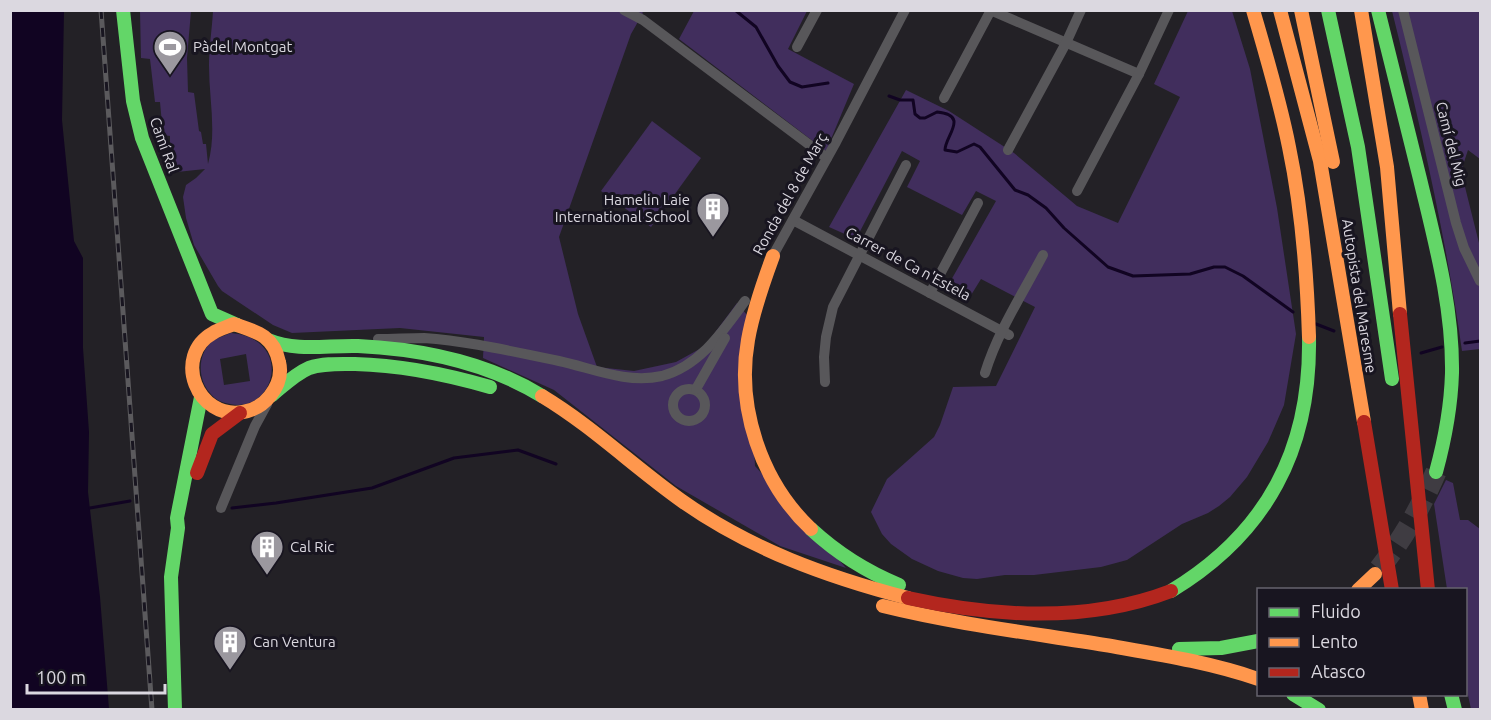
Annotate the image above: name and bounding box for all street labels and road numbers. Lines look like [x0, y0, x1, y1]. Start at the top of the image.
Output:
street label: Camí del Mig [1433, 100, 1470, 188]
street label: Camí Ral [147, 115, 182, 175]
street label: Ronda del 8 de Març [749, 130, 830, 258]
street label: Autopista del Maresme [1339, 218, 1380, 374]
street label: Carrer de Ca n'Estela [843, 223, 974, 304]

